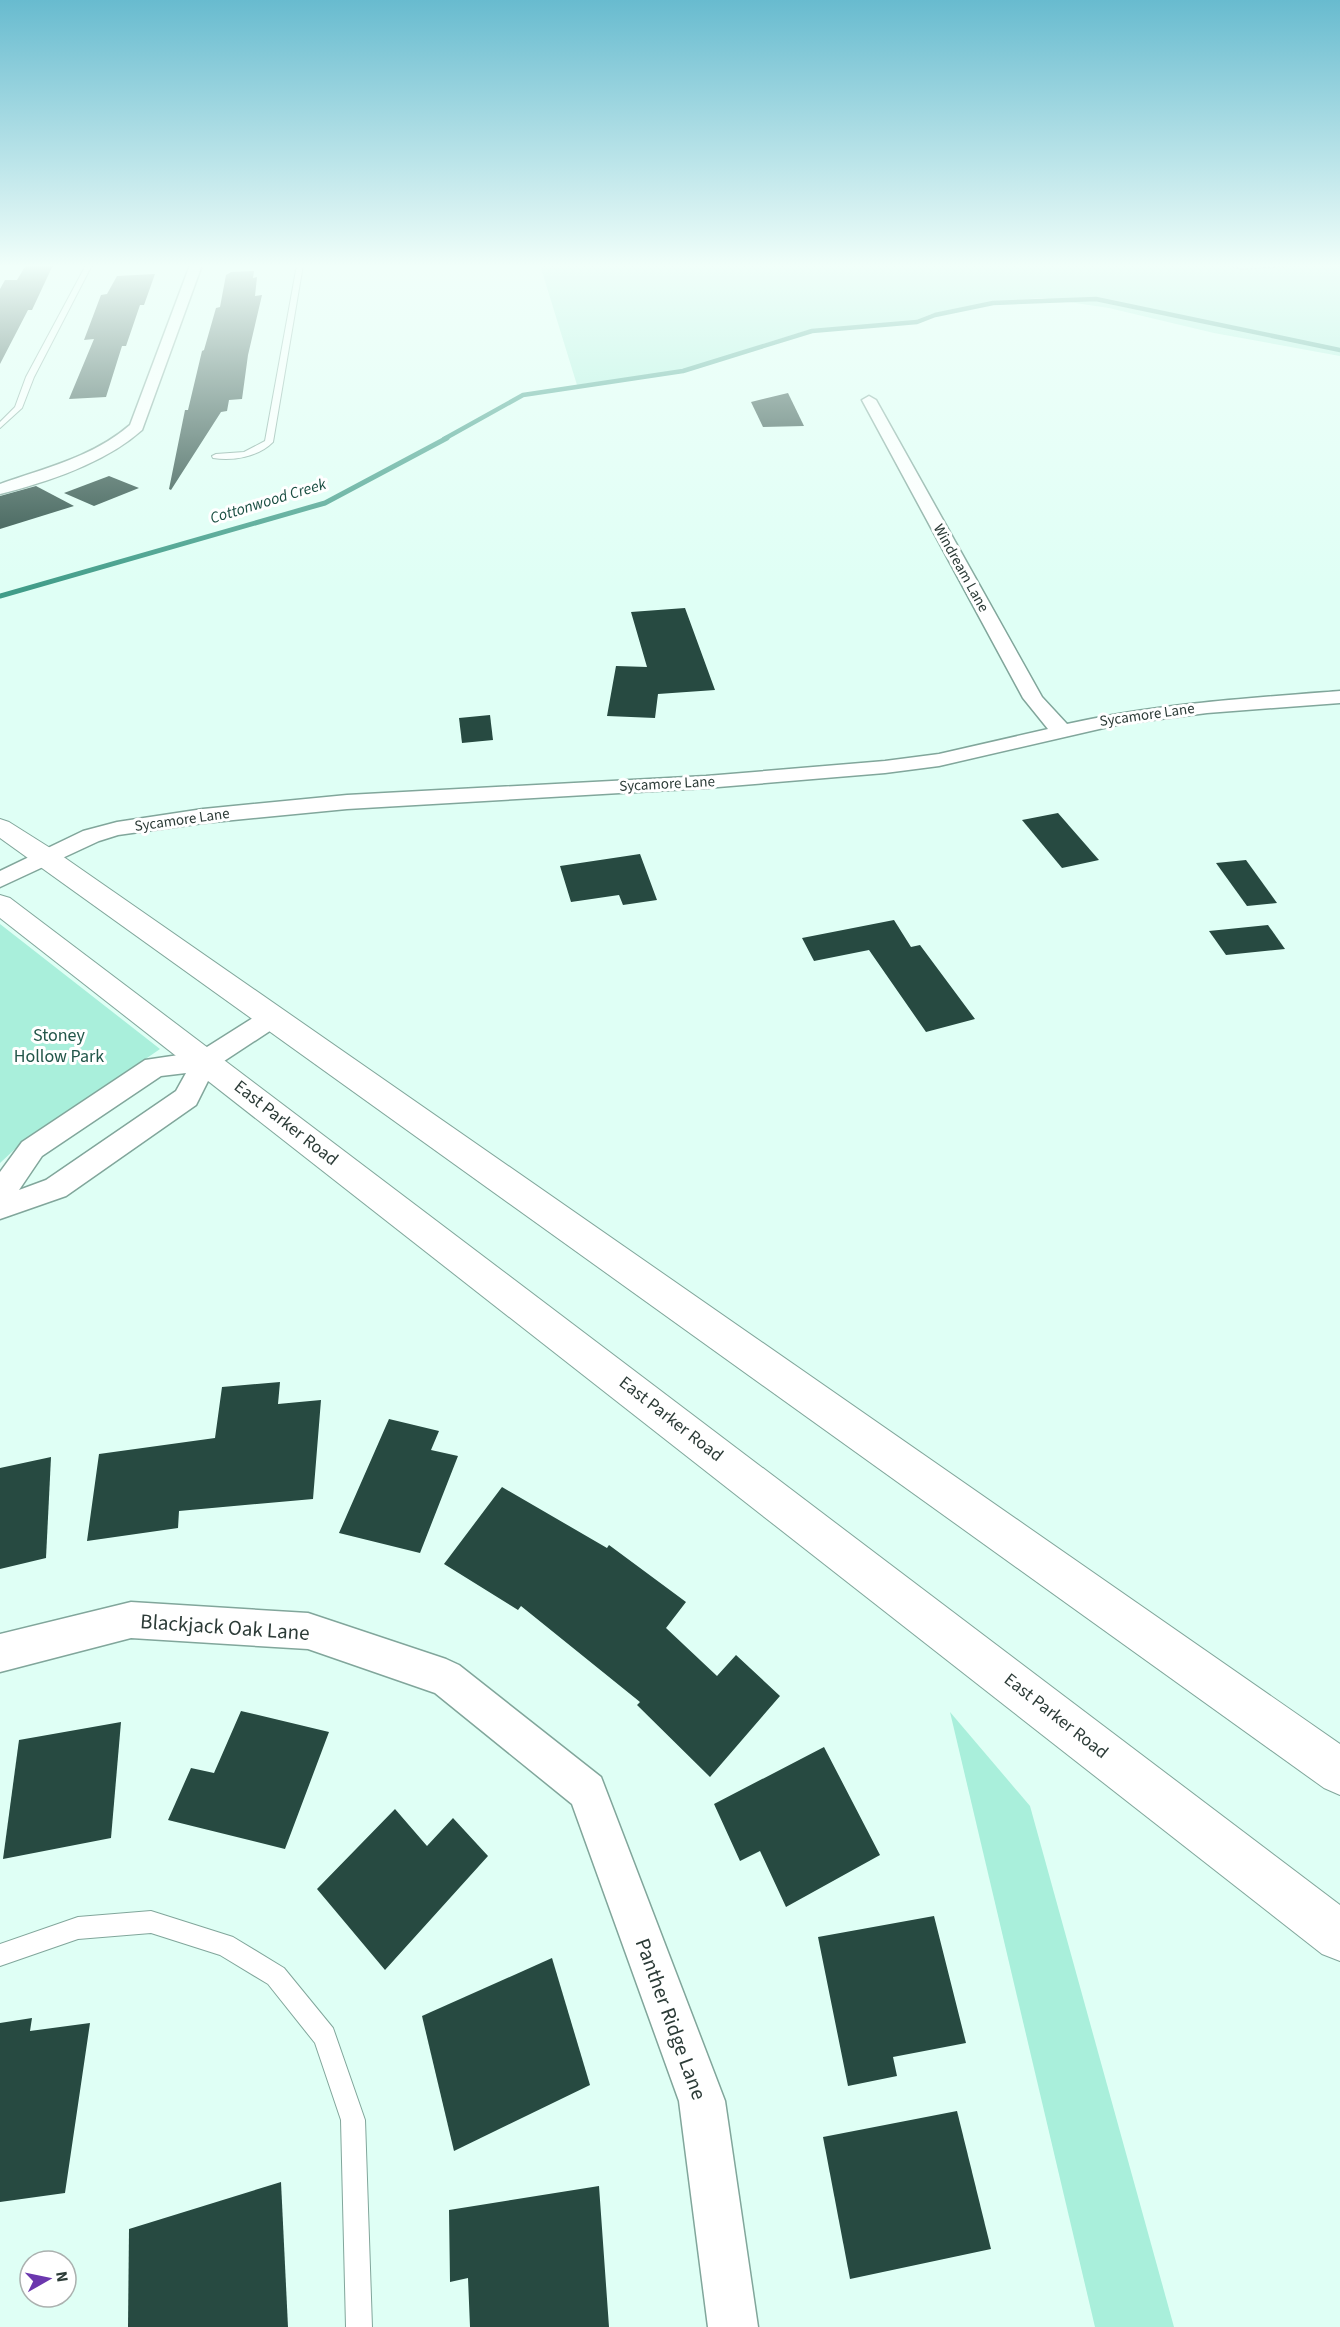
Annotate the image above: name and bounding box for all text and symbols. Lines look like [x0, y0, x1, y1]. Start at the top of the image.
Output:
water label: Cottonwood Creek [207, 473, 329, 529]
street label: Windream Lane [928, 520, 994, 616]
street label: Sycamore Lane [1098, 698, 1196, 732]
street label: Sycamore Lane [619, 771, 715, 797]
street label: Sycamore Lane [133, 803, 231, 837]
park label: Stoney Hollow Park [14, 1023, 104, 1069]
street label: East Parker Road [229, 1074, 343, 1172]
street label: East Parker Road [614, 1370, 728, 1468]
street label: Blackjack Oak Lane [139, 1606, 311, 1648]
street label: East Parker Road [999, 1667, 1113, 1765]
street label: Panther Ridge Lane [628, 1934, 714, 2104]
north arrow [18, 2249, 78, 2309]
text: N [50, 2270, 74, 2284]

